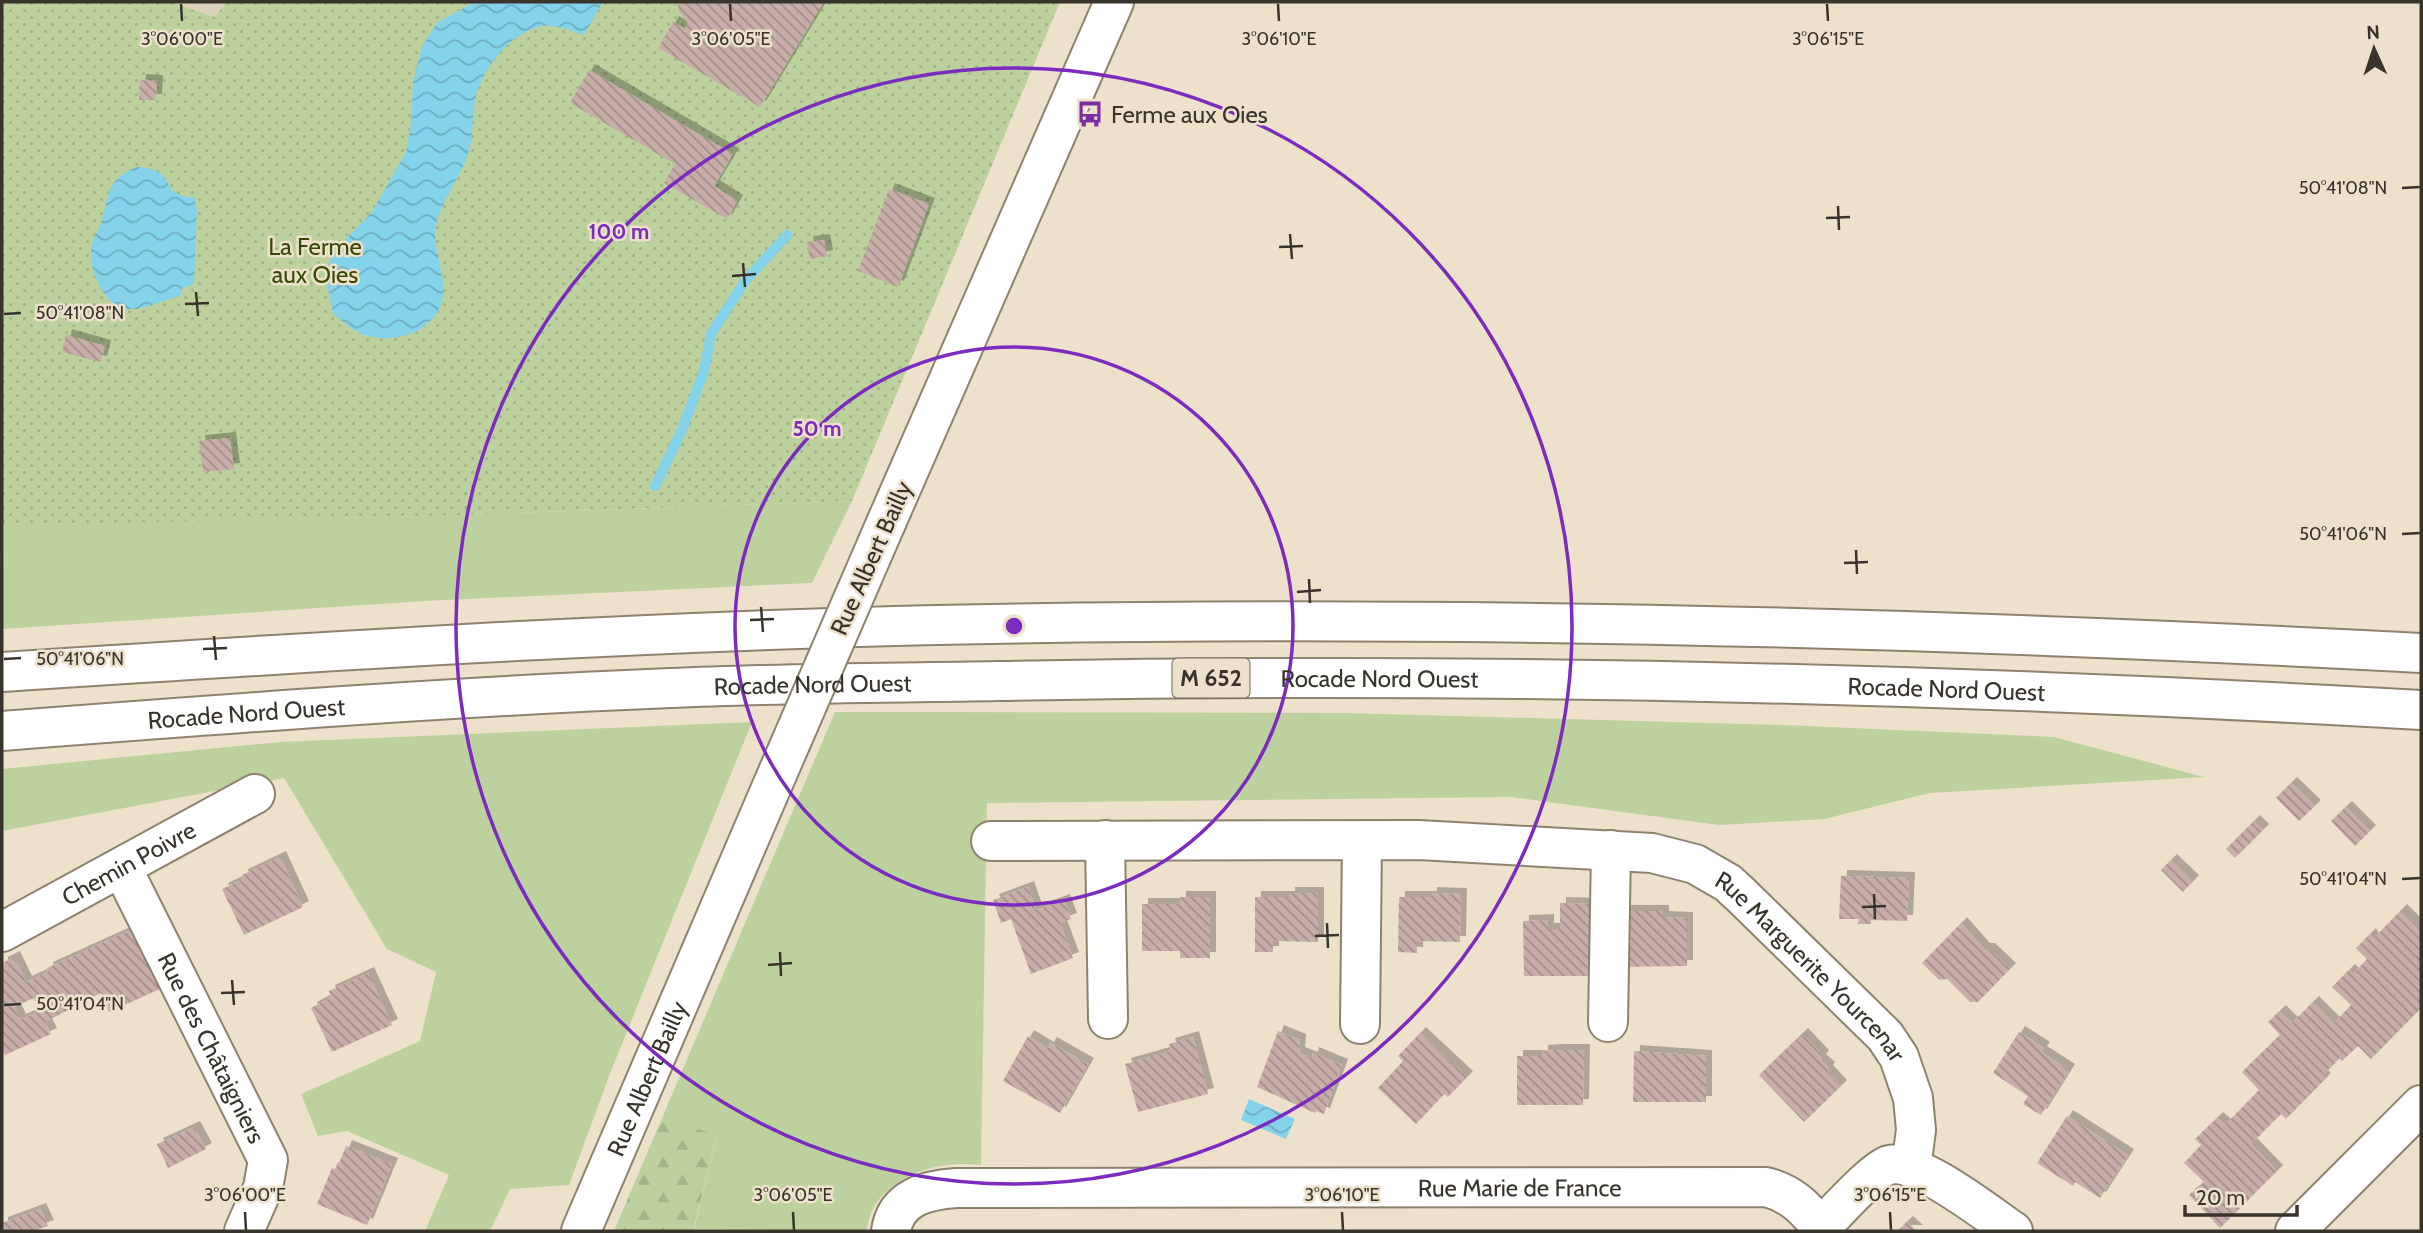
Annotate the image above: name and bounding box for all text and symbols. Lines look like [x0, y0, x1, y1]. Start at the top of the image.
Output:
north arrow [2339, 14, 2409, 84]
text: N [2366, 21, 2380, 44]
text: 3°06'00"E [141, 28, 223, 50]
text: 3°06'05"E [692, 28, 770, 50]
text: 3°06'10"E [1241, 28, 1317, 50]
text: 3°06'15"E [1792, 28, 1864, 50]
bus stop icon: Ferme aux Oies [1075, 99, 1105, 129]
place label: Ferme aux Oies [1111, 100, 1268, 129]
text: 50°41'08"N [2299, 177, 2387, 199]
text: 100 m [589, 219, 649, 244]
park label: La Ferme aux Oies [268, 232, 362, 289]
text: 50°41'08"N [36, 302, 124, 324]
text: 50 m [792, 416, 842, 441]
street label: Rue Albert Bailly [824, 476, 918, 640]
text: 50°41'06"N [2299, 523, 2387, 545]
centre of rings [1002, 614, 1026, 638]
text: 50°41'06"N [36, 648, 124, 670]
road number: M 652 [1172, 658, 1250, 698]
street label: Rocade Nord Ouest [1281, 663, 1478, 693]
street label: Rocade Nord Ouest [713, 668, 912, 701]
street label: Rocade Nord Ouest [1847, 671, 2046, 707]
street label: Rocade Nord Ouest [147, 691, 346, 734]
street label: Chemin Poivre [56, 815, 200, 911]
street label: Rue Marguerite Yourcenar [1710, 864, 1912, 1067]
text: 50°41'04"N [2299, 868, 2387, 890]
street label: Rue des Châtaigniers [152, 948, 272, 1148]
text: 50°41'04"N [36, 993, 124, 1015]
street label: Rue Albert Bailly [600, 997, 692, 1160]
street label: Rue Marie de France [1418, 1173, 1621, 1202]
scale bar [2185, 1174, 2297, 1218]
text: 3°06'00"E [204, 1184, 286, 1206]
text: 3°06'05"E [754, 1184, 832, 1206]
text: 3°06'10"E [1304, 1184, 1380, 1206]
text: 3°06'15"E [1854, 1184, 1926, 1206]
text: 20 m [2196, 1185, 2245, 1210]

